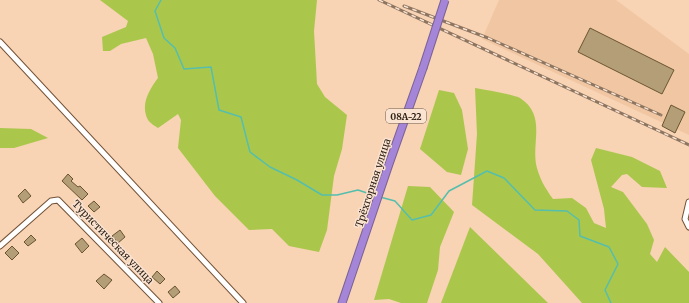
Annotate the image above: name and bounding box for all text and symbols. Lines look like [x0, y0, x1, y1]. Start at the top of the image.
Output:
road number: 08А-22 [386, 109, 426, 123]
street label: Трёхгорная улица [352, 136, 394, 229]
street label: Туристическая улица [70, 197, 157, 287]

